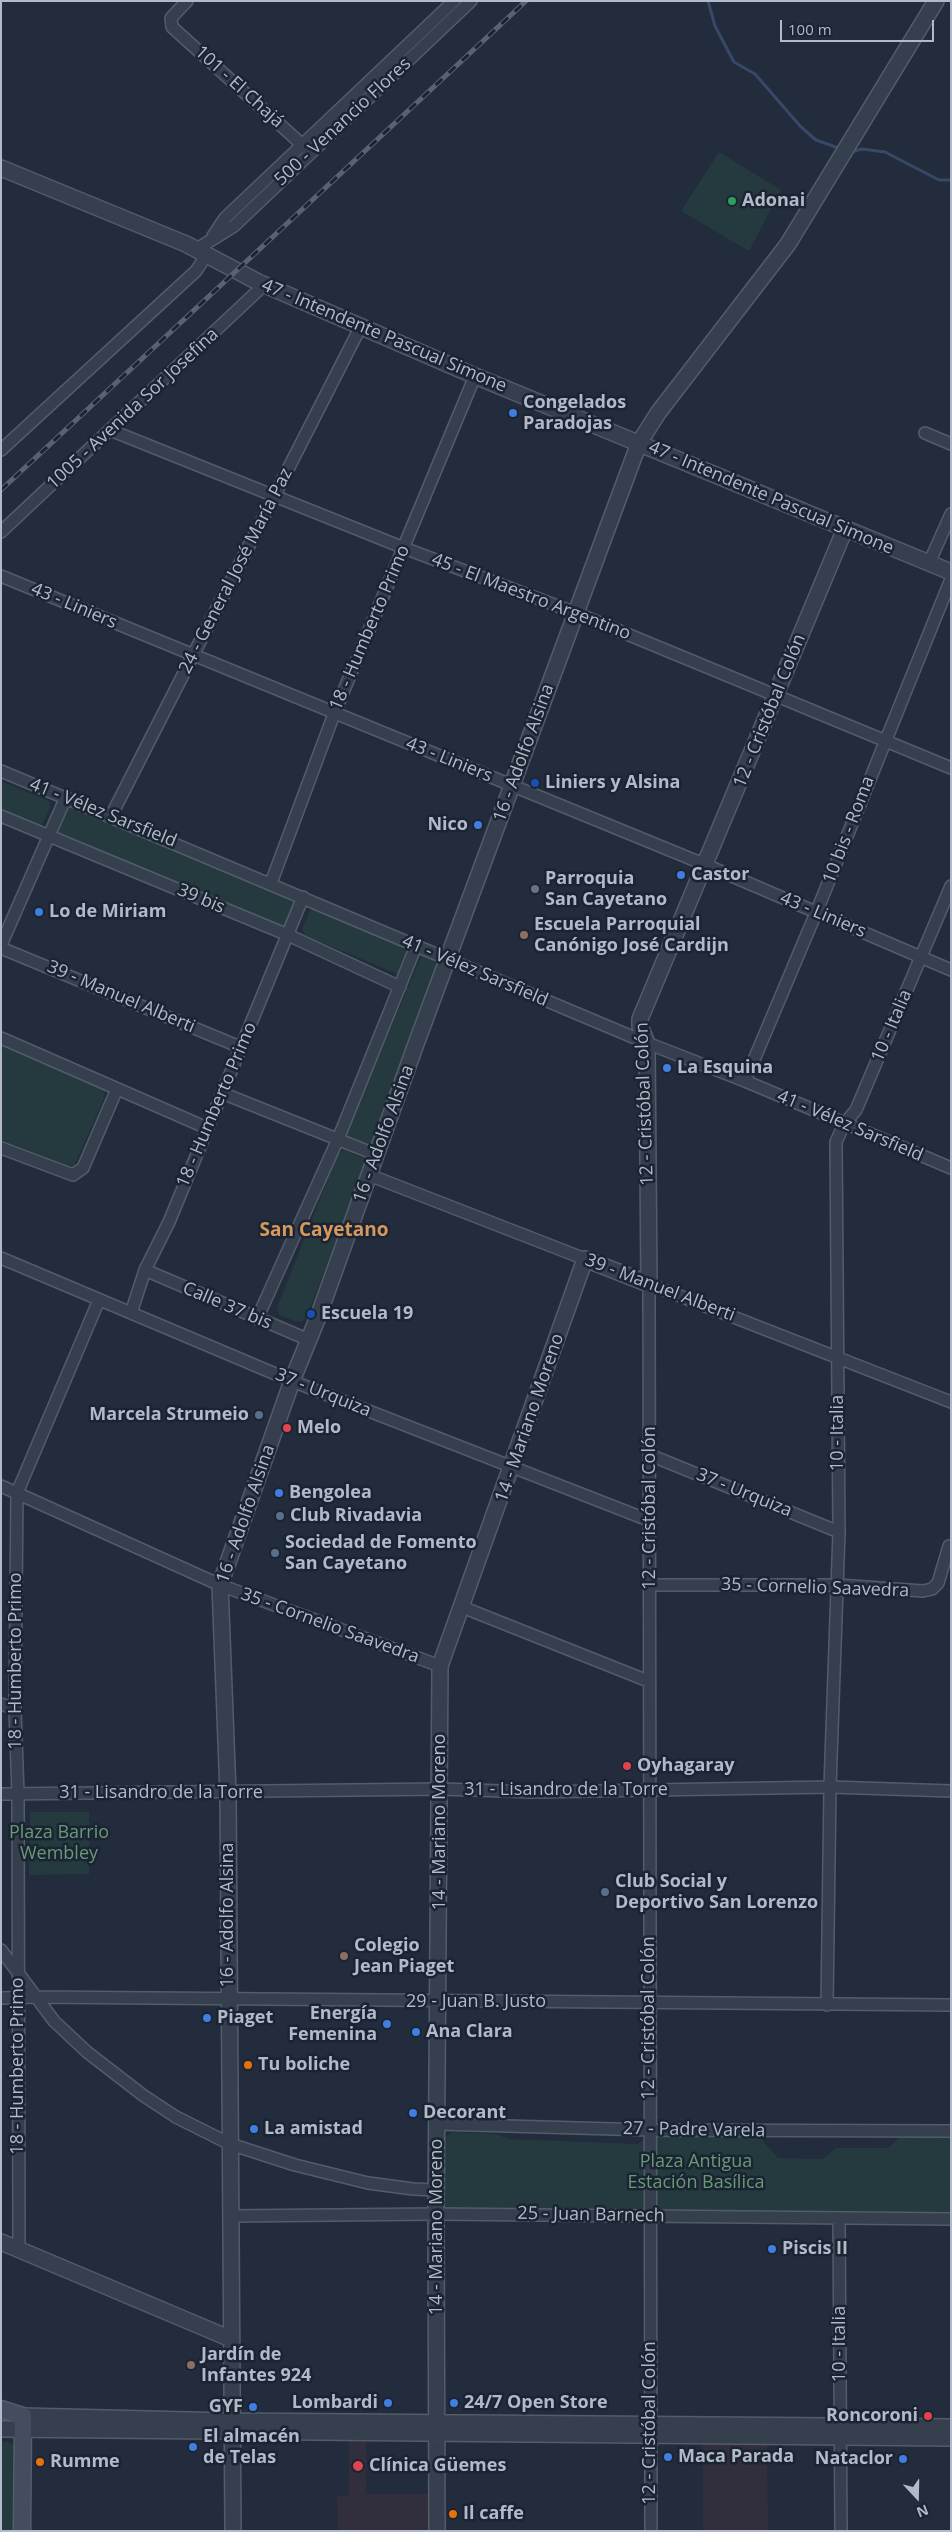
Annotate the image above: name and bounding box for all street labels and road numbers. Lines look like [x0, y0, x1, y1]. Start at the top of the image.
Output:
street label: 101 - El Chajá [190, 41, 288, 133]
street label: 500 - Venancio Flores [270, 53, 416, 191]
street label: 47 - Intendente Pascual Simone [258, 274, 510, 398]
street label: 1005 - Avenida Sor Josefina [43, 324, 223, 494]
street label: 47 - Intendente Pascual Simone [645, 436, 897, 560]
street label: 24 - General José María Paz [175, 465, 297, 677]
street label: 18 - Humberto Primo [325, 542, 415, 714]
street label: 45 - El Maestro Argentino [428, 549, 634, 645]
street label: 43 - Liniers [28, 578, 120, 634]
street label: 12 - Cristóbal Colón [729, 631, 811, 791]
street label: 16 - Adolfo Alsina [489, 681, 559, 825]
street label: 43 - Liniers [403, 733, 495, 787]
street label: 10 bis - Roma [819, 773, 879, 887]
street label: 41 - Vélez Sarsfield [26, 774, 180, 852]
street label: 39 bis [174, 879, 228, 919]
street label: 43 - Liniers [777, 887, 869, 943]
street label: 41 - Vélez Sarsfield [399, 931, 551, 1011]
street label: 39 - Manuel Alberti [44, 956, 198, 1038]
street label: 10 - Italia [867, 987, 917, 1065]
street label: 18 - Humberto Primo [172, 1019, 262, 1191]
street label: 12 - Cristóbal Colón [631, 1022, 659, 1186]
street label: 16 - Adolfo Alsina [349, 1062, 419, 1206]
street label: 41 - Vélez Sarsfield [774, 1086, 926, 1166]
street label: 39 - Manuel Alberti [582, 1249, 738, 1327]
street label: Calle 37 bis [179, 1278, 275, 1334]
street label: 14 - Mariano Moreno [491, 1331, 569, 1505]
street label: 37 - Urquiza [272, 1364, 374, 1422]
street label: 10 - Italia [827, 1395, 849, 1471]
street label: 12 - Cristóbal Colón [639, 1426, 661, 1590]
street label: 16 - Adolfo Alsina [212, 1442, 280, 1586]
street label: 37 - Urquiza [693, 1464, 795, 1522]
street label: 18 - Humberto Primo [5, 1572, 27, 1750]
street label: 35 - Cornelio Saavedra [721, 1574, 909, 1602]
street label: 35 - Cornelio Saavedra [238, 1584, 422, 1668]
street label: 14 - Mariano Moreno [429, 1734, 451, 1910]
street label: 31 - Lisandro de la Torre [464, 1779, 668, 1801]
street label: 31 - Lisandro de la Torre [59, 1782, 263, 1804]
street label: 16 - Adolfo Alsina [217, 1842, 239, 1988]
street label: 12 - Cristóbal Colón [638, 1936, 660, 2100]
street label: 18 - Humberto Primo [7, 1977, 29, 2155]
street label: 29 - Juan B. Justo [406, 1991, 546, 2013]
street label: 27 - Padre Varela [623, 2118, 765, 2142]
street label: 14 - Mariano Moreno [426, 2139, 448, 2315]
street label: 25 - Juan Barnech [517, 2203, 665, 2227]
street label: 10 - Italia [829, 2306, 851, 2382]
street label: 12 - Cristóbal Colón [639, 2341, 661, 2505]

